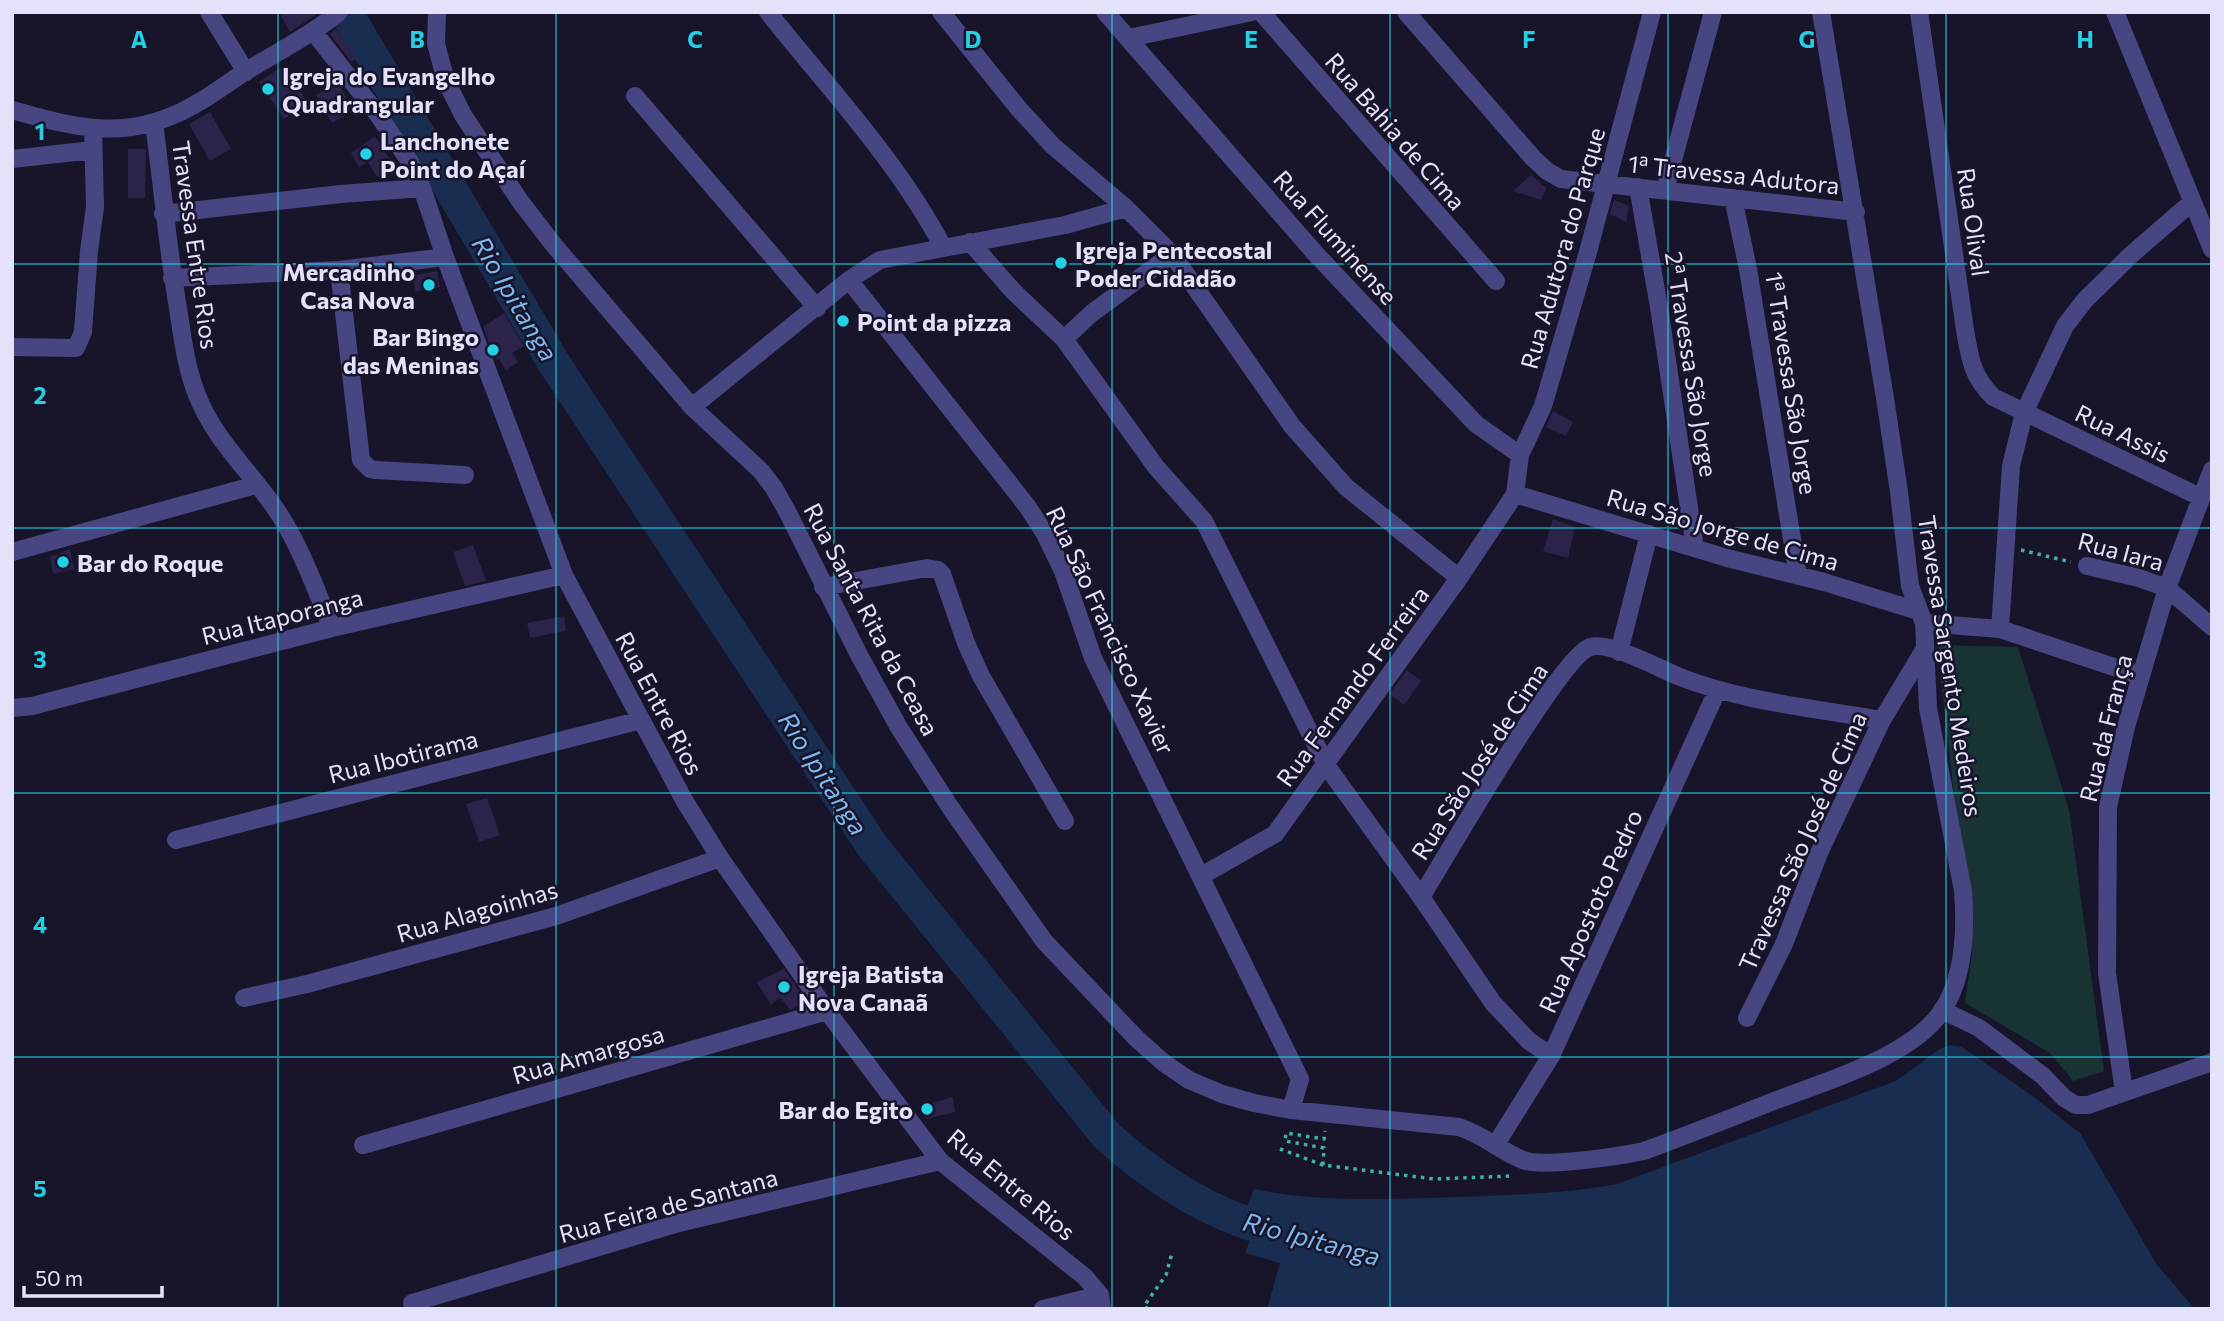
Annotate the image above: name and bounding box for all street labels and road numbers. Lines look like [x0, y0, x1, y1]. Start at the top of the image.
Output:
street label: Rua Bahia de Cima [1320, 46, 1472, 216]
street label: Rua Adutora do Parque [1514, 124, 1610, 372]
street label: Travessa Entre Rios [167, 139, 225, 351]
street label: 1ª Travessa Adutora [1627, 148, 1841, 200]
street label: Rua Fluminense [1268, 164, 1404, 310]
street label: Rua Olival [1952, 166, 1996, 278]
street label: 2ª Travessa São Jorge [1660, 249, 1724, 479]
street label: 1ª Travessa São Jorge [1760, 270, 1824, 496]
street label: Rua Assis [2071, 398, 2175, 468]
street label: Rua São Jorge de Cima [1604, 482, 1842, 576]
street label: Rua Santa Rita da Ceasa [798, 498, 946, 740]
street label: Rua São Francisco Xavier [1041, 501, 1181, 759]
street label: Travessa Sargento Medeiros [1913, 513, 1989, 819]
street label: Rua Iara [2075, 526, 2167, 576]
street label: Rua Fernando Ferreira [1270, 580, 1434, 792]
street label: Rua Itaporanga [198, 582, 366, 650]
street label: Rua Entre Rios [610, 626, 710, 780]
street label: Rua da França [2073, 651, 2137, 805]
street label: Rua São José de Cima [1405, 657, 1553, 865]
street label: Travessa São José de Cima [1732, 707, 1872, 975]
street label: Rua Ibotirama [325, 723, 481, 789]
street label: Rua Apostoto Pedro [1532, 805, 1648, 1017]
street label: Rua Alagoinhas [393, 874, 561, 948]
street label: Rua Amargosa [509, 1018, 667, 1090]
street label: Rua Entre Rios [942, 1122, 1082, 1246]
street label: Rua Feira de Santana [555, 1162, 781, 1248]

